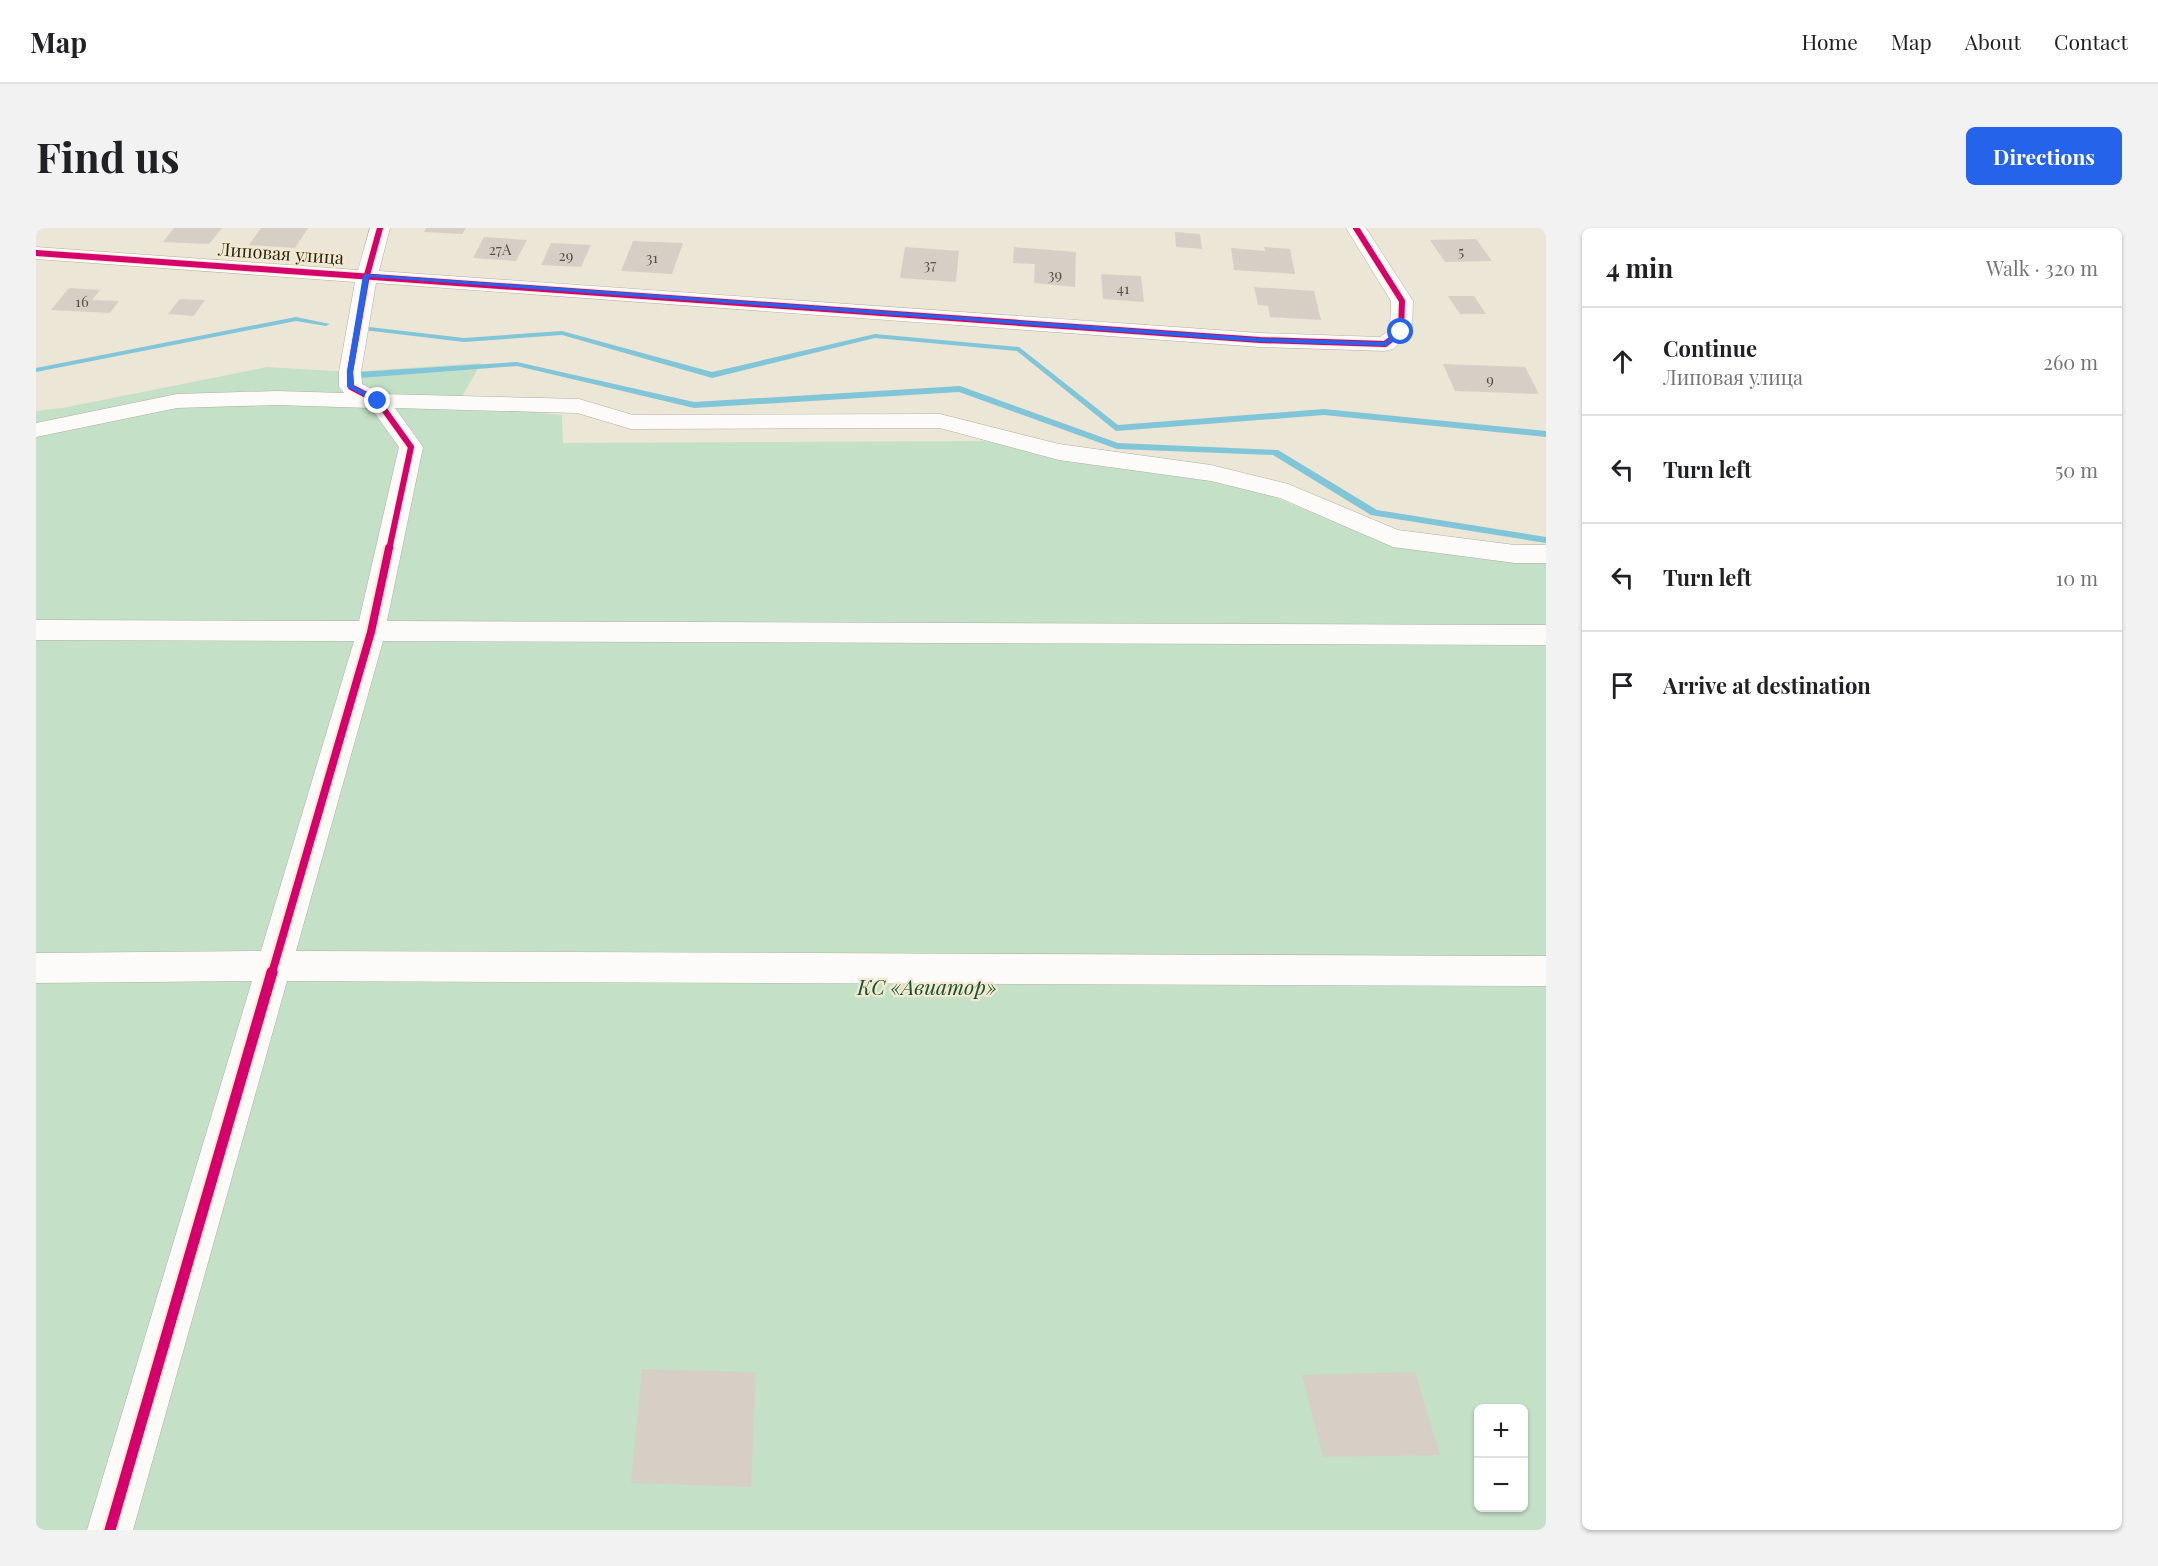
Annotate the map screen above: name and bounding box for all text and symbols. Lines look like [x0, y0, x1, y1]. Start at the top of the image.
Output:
text: Map [30, 23, 87, 60]
text: Home [1802, 27, 1858, 55]
text: Map [1891, 27, 1932, 55]
text: About [1965, 27, 2021, 55]
text: Contact [2054, 27, 2128, 55]
button: Directions [1966, 127, 2122, 185]
text: Find us [36, 128, 180, 184]
street label: Липовая улица [216, 237, 345, 269]
house number: 27А [489, 239, 512, 259]
house number: 5 [1458, 241, 1464, 261]
house number: 29 [559, 245, 573, 265]
house number: 31 [646, 247, 659, 267]
text: 4 min [1606, 250, 1673, 285]
house number: 37 [924, 254, 936, 274]
text: Walk · 320 m [1986, 254, 2098, 281]
house number: 39 [1048, 264, 1062, 284]
house number: 41 [1117, 278, 1130, 298]
house number: 16 [75, 291, 89, 311]
route start [1387, 318, 1413, 344]
text: Continue [1663, 333, 1757, 363]
icon: ahead [1606, 345, 1639, 378]
text: 260 m [2043, 348, 2098, 375]
text: Липовая улица [1663, 363, 1803, 390]
house number: 9 [1486, 369, 1494, 389]
route end [364, 387, 390, 413]
icon: left [1606, 453, 1639, 486]
text: Turn left [1663, 454, 1752, 484]
text: 50 m [2055, 456, 2098, 483]
icon: left [1606, 561, 1639, 594]
text: Turn left [1663, 562, 1752, 592]
text: 10 m [2056, 564, 2098, 591]
icon: arrive [1606, 669, 1639, 702]
text: Arrive at destination [1663, 670, 1871, 700]
park label: КС «Авиатор» [856, 972, 997, 1000]
map controls [1474, 1404, 1528, 1512]
button: + [1474, 1404, 1528, 1458]
button: − [1474, 1458, 1528, 1512]

